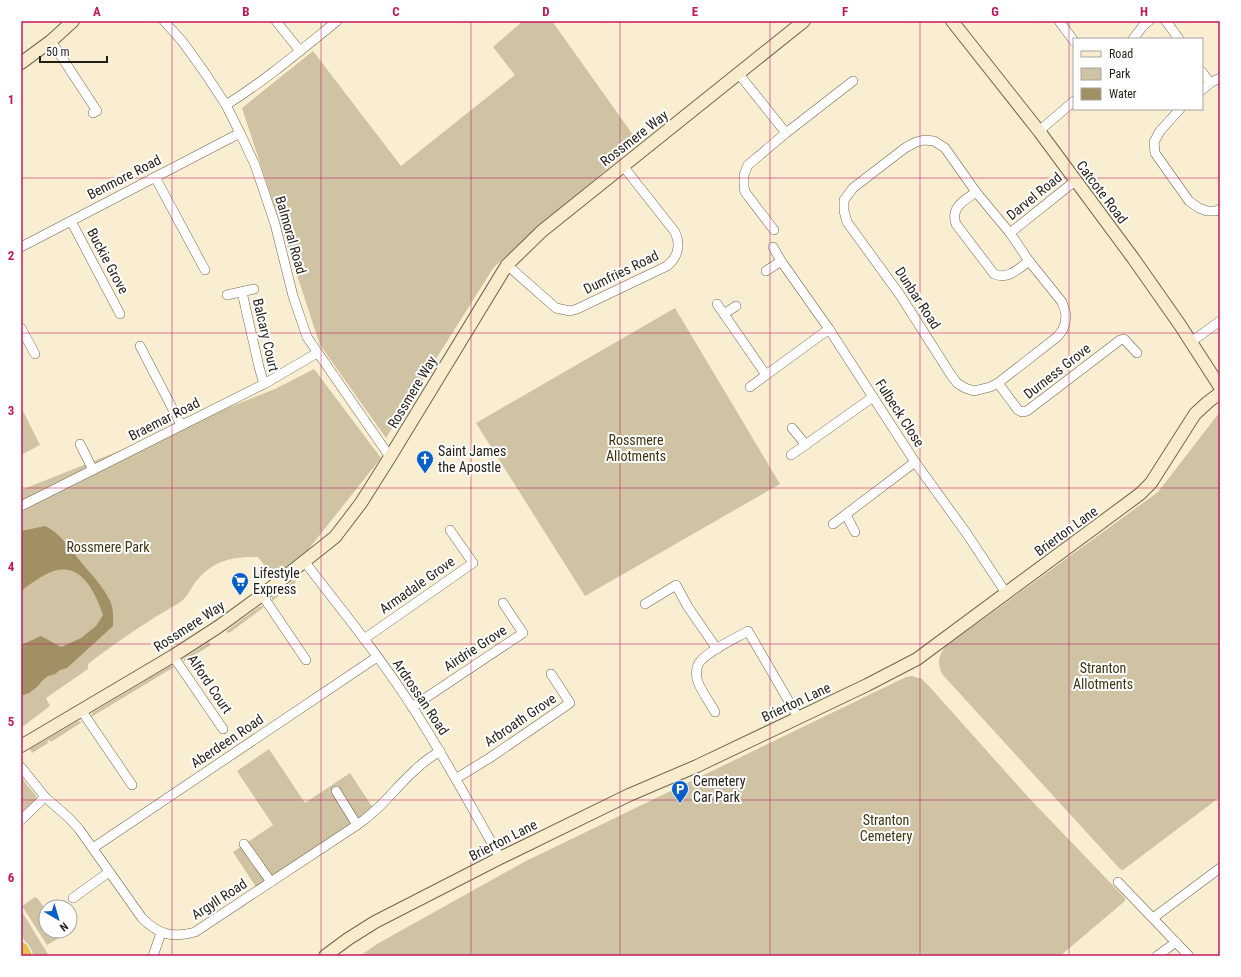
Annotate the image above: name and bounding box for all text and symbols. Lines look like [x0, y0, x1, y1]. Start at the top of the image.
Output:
text: A [93, 4, 101, 19]
text: B [242, 4, 250, 19]
text: C [392, 4, 400, 19]
text: D [542, 4, 550, 19]
text: E [692, 4, 699, 19]
text: F [842, 4, 848, 19]
text: G [991, 4, 999, 19]
text: H [1140, 4, 1148, 19]
scale bar [40, 38, 107, 64]
legend [1073, 38, 1203, 110]
text: 50 m [46, 45, 70, 59]
text: Road [1109, 47, 1133, 61]
text: Park [1109, 67, 1131, 81]
text: Water [1109, 87, 1137, 101]
text: 1 [8, 92, 14, 107]
street label: Rossmere Way [597, 107, 671, 169]
street label: Benmore Road [84, 152, 164, 202]
street label: Catcote Road [1073, 158, 1131, 226]
street label: Darvel Road [1003, 169, 1065, 223]
street label: Balmoral Road [272, 194, 310, 276]
street label: Buckie Grove [84, 225, 132, 297]
street label: Dumfries Road [581, 247, 661, 297]
text: 2 [8, 248, 15, 263]
street label: Dunbar Road [892, 264, 944, 332]
street label: Balcary Court [250, 297, 282, 373]
street label: Durness Grove [1020, 340, 1094, 402]
street label: Rossmere Way [384, 353, 440, 431]
street label: Fulbeck Close [872, 376, 928, 450]
street label: Braemar Road [126, 394, 202, 444]
text: 3 [8, 403, 14, 418]
park label: Rossmere Allotments [606, 432, 666, 464]
place label: Saint James the Apostle [438, 443, 506, 475]
church icon: Saint James the Apostle [415, 449, 435, 474]
street label: Brierton Lane [1031, 503, 1101, 559]
park label: Rossmere Park [66, 539, 150, 555]
street label: Armadale Grove [376, 553, 458, 617]
text: 4 [8, 559, 15, 574]
place label: Lifestyle Express [253, 565, 300, 597]
supermarket icon: Lifestyle Express [230, 571, 250, 596]
street label: Rossmere Way [151, 597, 228, 655]
street label: Airdrie Grove [441, 622, 510, 674]
street label: Alford Court [184, 652, 236, 716]
street label: Ardrossan Road [390, 656, 452, 738]
park label: Stranton Allotments [1073, 660, 1133, 692]
street label: Brierton Lane [759, 679, 833, 725]
street label: Arbroath Grove [481, 690, 559, 750]
street label: Aberdeen Road [188, 711, 266, 771]
text: 5 [8, 714, 15, 729]
place label: Cemetery Car Park [693, 773, 746, 805]
parking icon: Cemetery Car Park [670, 779, 690, 804]
park label: Stranton Cemetery [860, 812, 912, 844]
street label: Brierton Lane [466, 816, 540, 864]
text: 6 [8, 870, 15, 885]
street label: Argyll Road [188, 875, 250, 923]
north arrow [38, 899, 78, 939]
text: N [57, 919, 71, 934]

